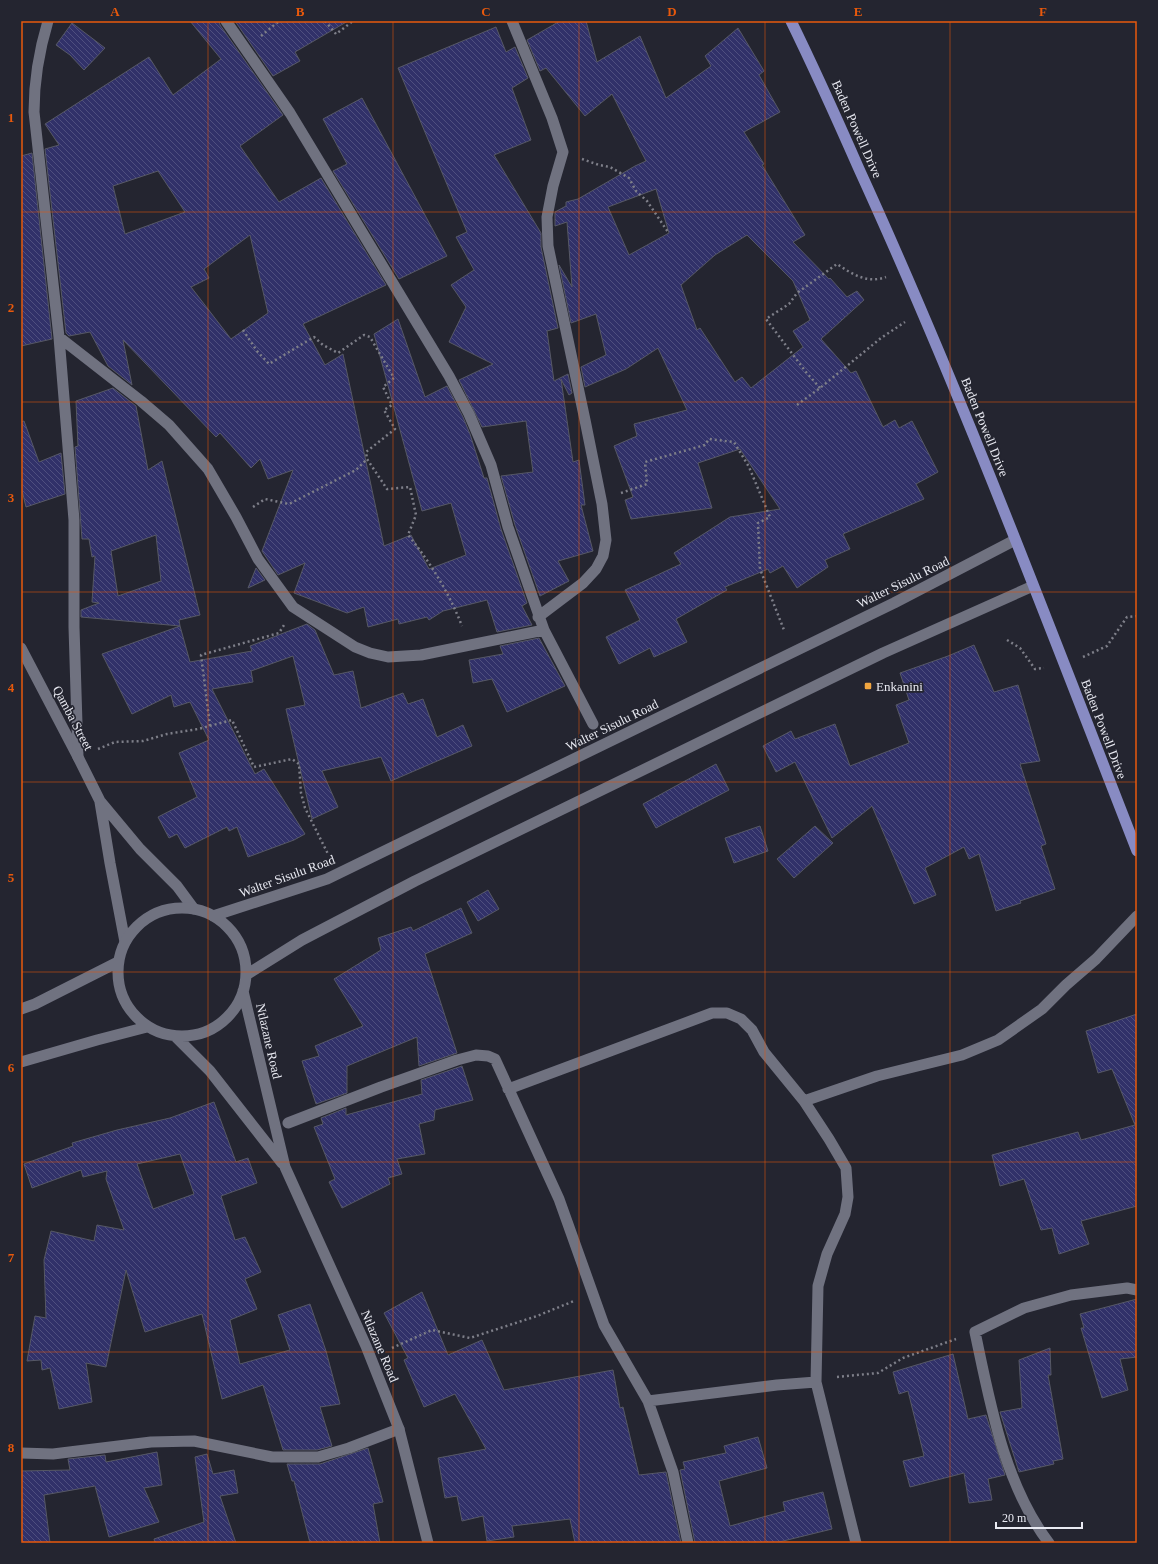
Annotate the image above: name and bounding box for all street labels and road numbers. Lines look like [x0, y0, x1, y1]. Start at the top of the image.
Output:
street label: Baden Powell Drive [829, 78, 885, 180]
street label: Baden Powell Drive [958, 375, 1012, 479]
street label: Walter Sisulu Road [854, 553, 952, 611]
street label: Baden Powell Drive [1078, 677, 1130, 781]
street label: Qamba Street [50, 683, 96, 753]
street label: Walter Sisulu Road [563, 696, 661, 754]
street label: Walter Sisulu Road [237, 852, 337, 900]
street label: Ntlazane Road [253, 1002, 285, 1081]
street label: Ntlazane Road [358, 1308, 402, 1385]

